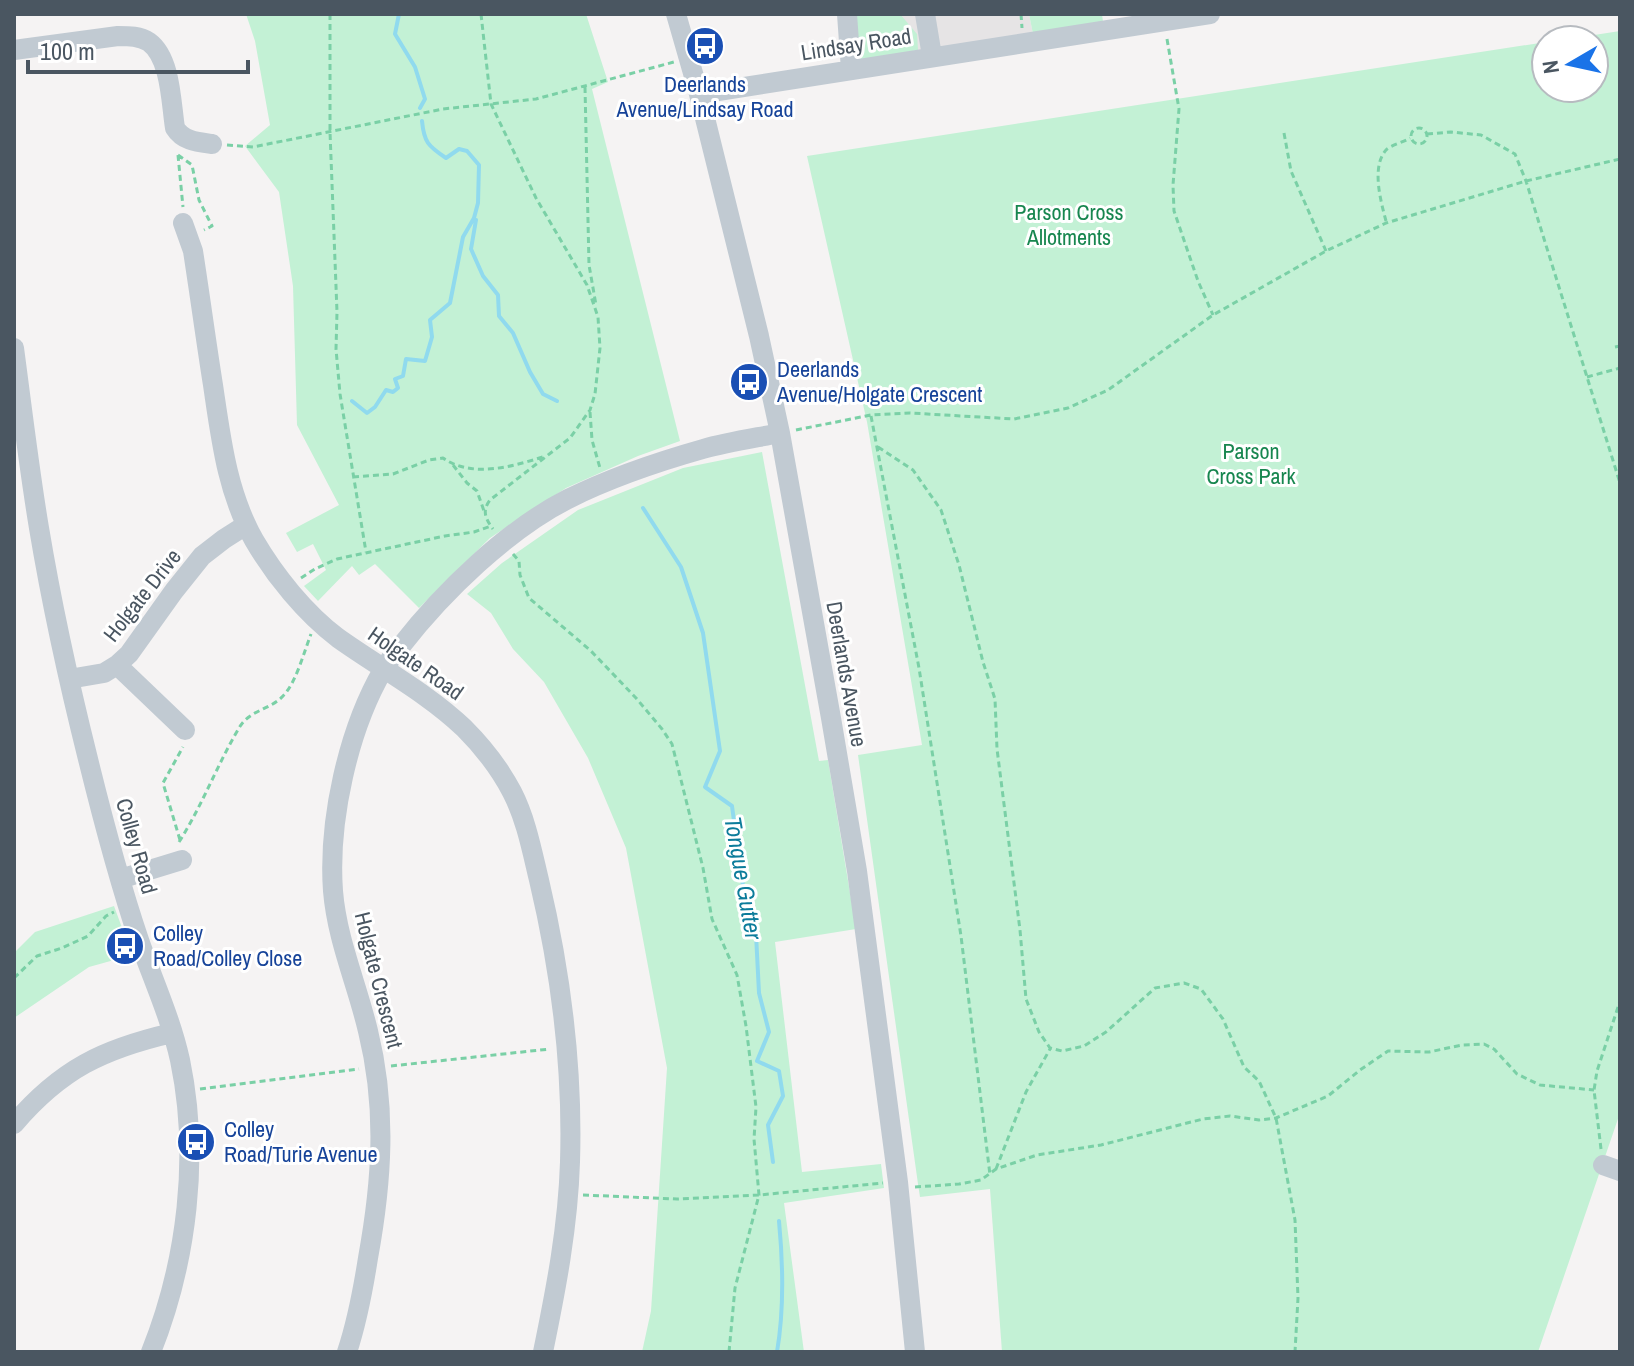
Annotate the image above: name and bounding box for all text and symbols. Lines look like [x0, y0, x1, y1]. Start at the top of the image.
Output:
street label: Lindsay Road [799, 20, 913, 68]
scale bar [28, 24, 248, 74]
north arrow [1530, 24, 1610, 104]
bus stop icon: Deerlands Avenue/Lindsay Road [684, 25, 726, 67]
text: 100 m [40, 35, 95, 67]
text: N [1534, 58, 1566, 76]
place label: Deerlands Avenue/Lindsay Road [615, 69, 794, 124]
park label: Parson Cross Allotments [1014, 197, 1124, 252]
place label: Deerlands Avenue/Holgate Crescent [776, 354, 982, 409]
bus stop icon: Deerlands Avenue/Holgate Crescent [728, 361, 770, 403]
park label: Parson Cross Park [1206, 436, 1297, 491]
street label: Holgate Drive [96, 542, 188, 648]
street label: Deerlands Avenue [819, 599, 875, 749]
street label: Holgate Road [362, 619, 470, 707]
street label: Colley Road [109, 795, 165, 897]
water label: Tongue Gutter [717, 814, 771, 943]
street label: Holgate Crescent [348, 909, 410, 1051]
place label: Colley Road/Colley Close [153, 918, 302, 973]
bus stop icon: Colley Road/Colley Close [104, 925, 146, 967]
place label: Colley Road/Turie Avenue [224, 1114, 378, 1169]
bus stop icon: Colley Road/Turie Avenue [175, 1121, 217, 1163]

